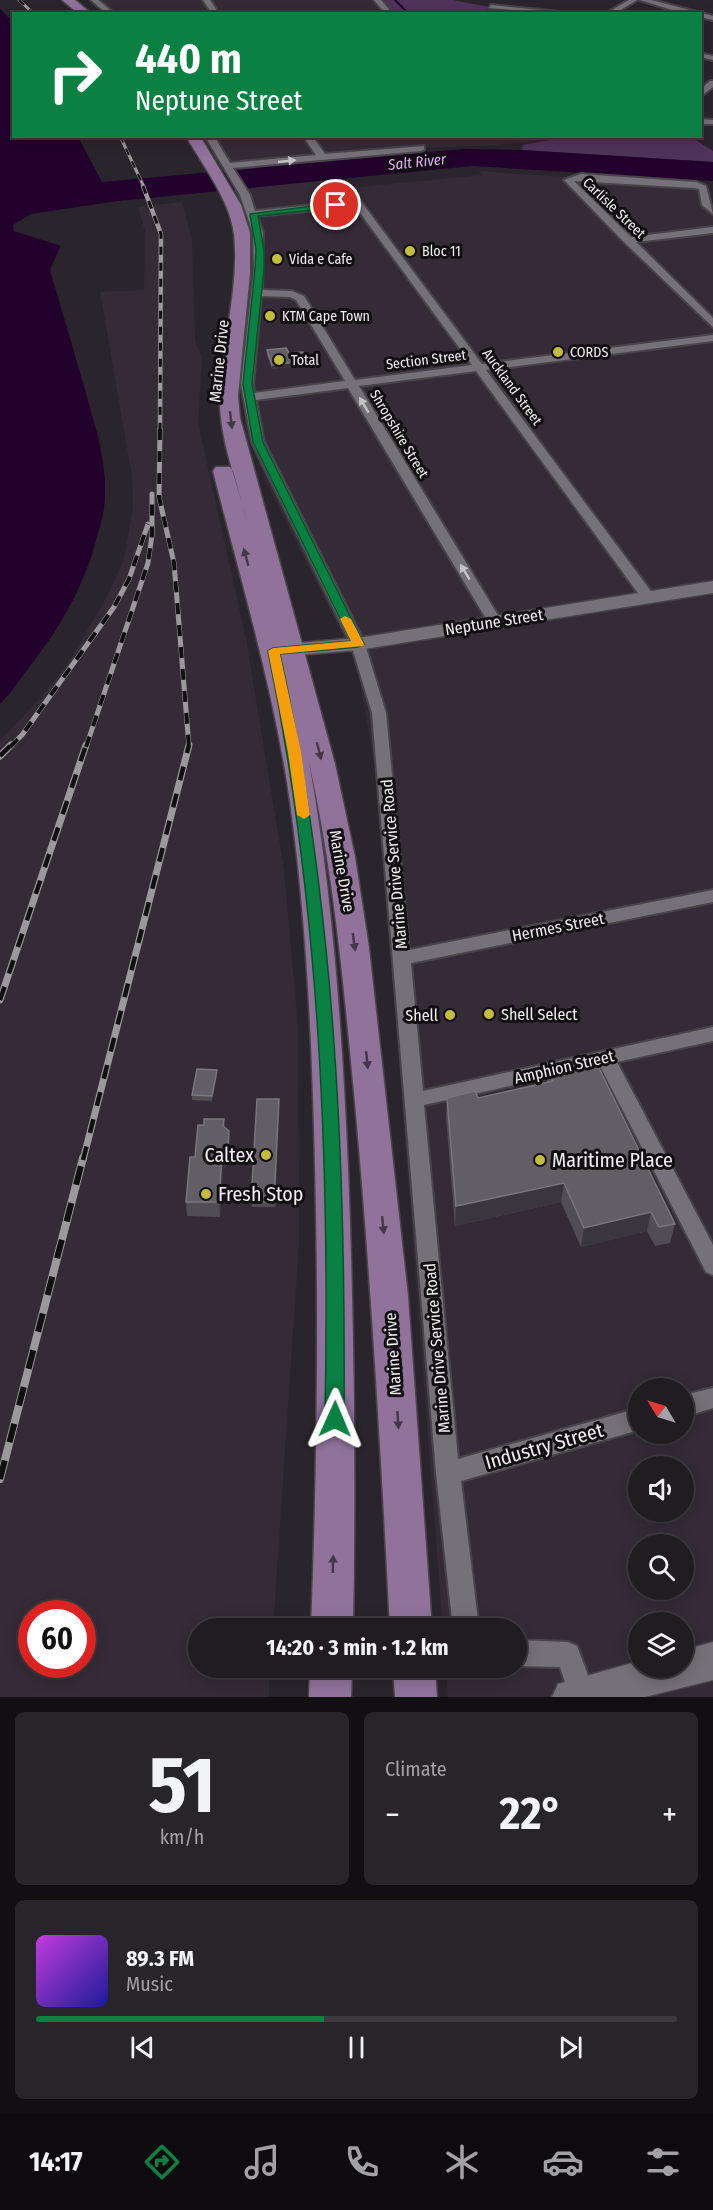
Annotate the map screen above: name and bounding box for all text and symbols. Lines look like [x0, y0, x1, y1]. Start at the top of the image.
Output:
text: 440 m [135, 34, 242, 84]
icon: right [36, 36, 114, 114]
text: Neptune Street [135, 85, 302, 117]
water label: Salt River [386, 150, 448, 174]
one-way arrow [278, 156, 297, 165]
street label: Carlisle Street [579, 174, 649, 242]
pin [310, 179, 361, 230]
icon: arrive [319, 188, 352, 221]
place label: Bloc 11 [422, 243, 461, 260]
marker: Bloc 11 [403, 244, 417, 258]
place label: Vida e Cafe [289, 251, 352, 268]
marker: Vida e Cafe [270, 252, 284, 266]
place label: KTM Cape Town [282, 308, 370, 325]
marker: KTM Cape Town [263, 309, 277, 323]
street label: Marine Drive [205, 319, 233, 403]
place label: CORDS [570, 344, 608, 361]
street label: Auckland Street [479, 345, 546, 429]
marker: CORDS [551, 345, 565, 359]
street label: Section Street [385, 347, 467, 373]
place label: Total [291, 352, 319, 369]
marker: Total [272, 353, 286, 367]
street label: Shropshire Street [366, 387, 432, 481]
one-way arrow [358, 397, 369, 413]
one-way arrow [226, 411, 236, 430]
one-way arrow [241, 548, 250, 566]
one-way arrow [459, 564, 470, 580]
street label: Neptune Street [444, 605, 545, 639]
one-way arrow [314, 742, 324, 760]
street label: Marine Drive Service Road [377, 778, 411, 950]
street label: Marine Drive [325, 829, 359, 914]
street label: Hermes Street [510, 909, 606, 945]
one-way arrow [350, 933, 359, 952]
place label: Shell Select [501, 1005, 578, 1024]
place label: Shell [405, 1006, 438, 1025]
marker: Shell Select [482, 1007, 496, 1021]
marker: Shell [443, 1008, 457, 1022]
street label: Amphion Street [512, 1046, 616, 1088]
one-way arrow [362, 1051, 372, 1070]
place label: Caltex [204, 1143, 254, 1167]
marker: Caltex [259, 1148, 273, 1162]
place label: Maritime Place [552, 1148, 673, 1172]
marker: Maritime Place [533, 1153, 547, 1167]
place label: Fresh Stop [218, 1182, 303, 1206]
marker: Fresh Stop [199, 1187, 213, 1201]
one-way arrow [378, 1216, 388, 1235]
street label: Marine Drive Service Road [420, 1262, 454, 1434]
street label: Marine Drive [381, 1312, 405, 1396]
north arrow [628, 1378, 694, 1444]
map controls [628, 1378, 694, 1678]
position arrow [303, 1387, 367, 1451]
one-way arrow [393, 1410, 402, 1429]
street label: Industry Street [482, 1418, 606, 1474]
button: sound [628, 1456, 694, 1522]
button: search [628, 1534, 694, 1600]
one-way arrow [328, 1555, 338, 1574]
speed limit sign: 60 [18, 1600, 96, 1678]
button: layers [628, 1612, 694, 1678]
text: 14:20 · 3 min · 1.2 km [266, 1634, 449, 1661]
text: 51 [148, 1739, 216, 1833]
text: Climate [385, 1757, 447, 1781]
text: 22° [500, 1787, 562, 1841]
text: − [385, 1795, 400, 1835]
text: + [662, 1795, 677, 1835]
text: km/h [160, 1825, 204, 1849]
text: 89.3 FM [126, 1945, 194, 1972]
text: Music [126, 1972, 173, 1996]
icon: previous [126, 2031, 159, 2064]
icon: pause [340, 2031, 373, 2064]
icon: next [554, 2031, 587, 2064]
icon: directions [141, 2141, 183, 2183]
icon: music [241, 2141, 283, 2183]
icon: phone [341, 2141, 383, 2183]
icon: climate [441, 2141, 483, 2183]
icon: car [542, 2141, 584, 2183]
icon: filters [642, 2141, 684, 2183]
text: 14:17 [29, 2146, 83, 2178]

